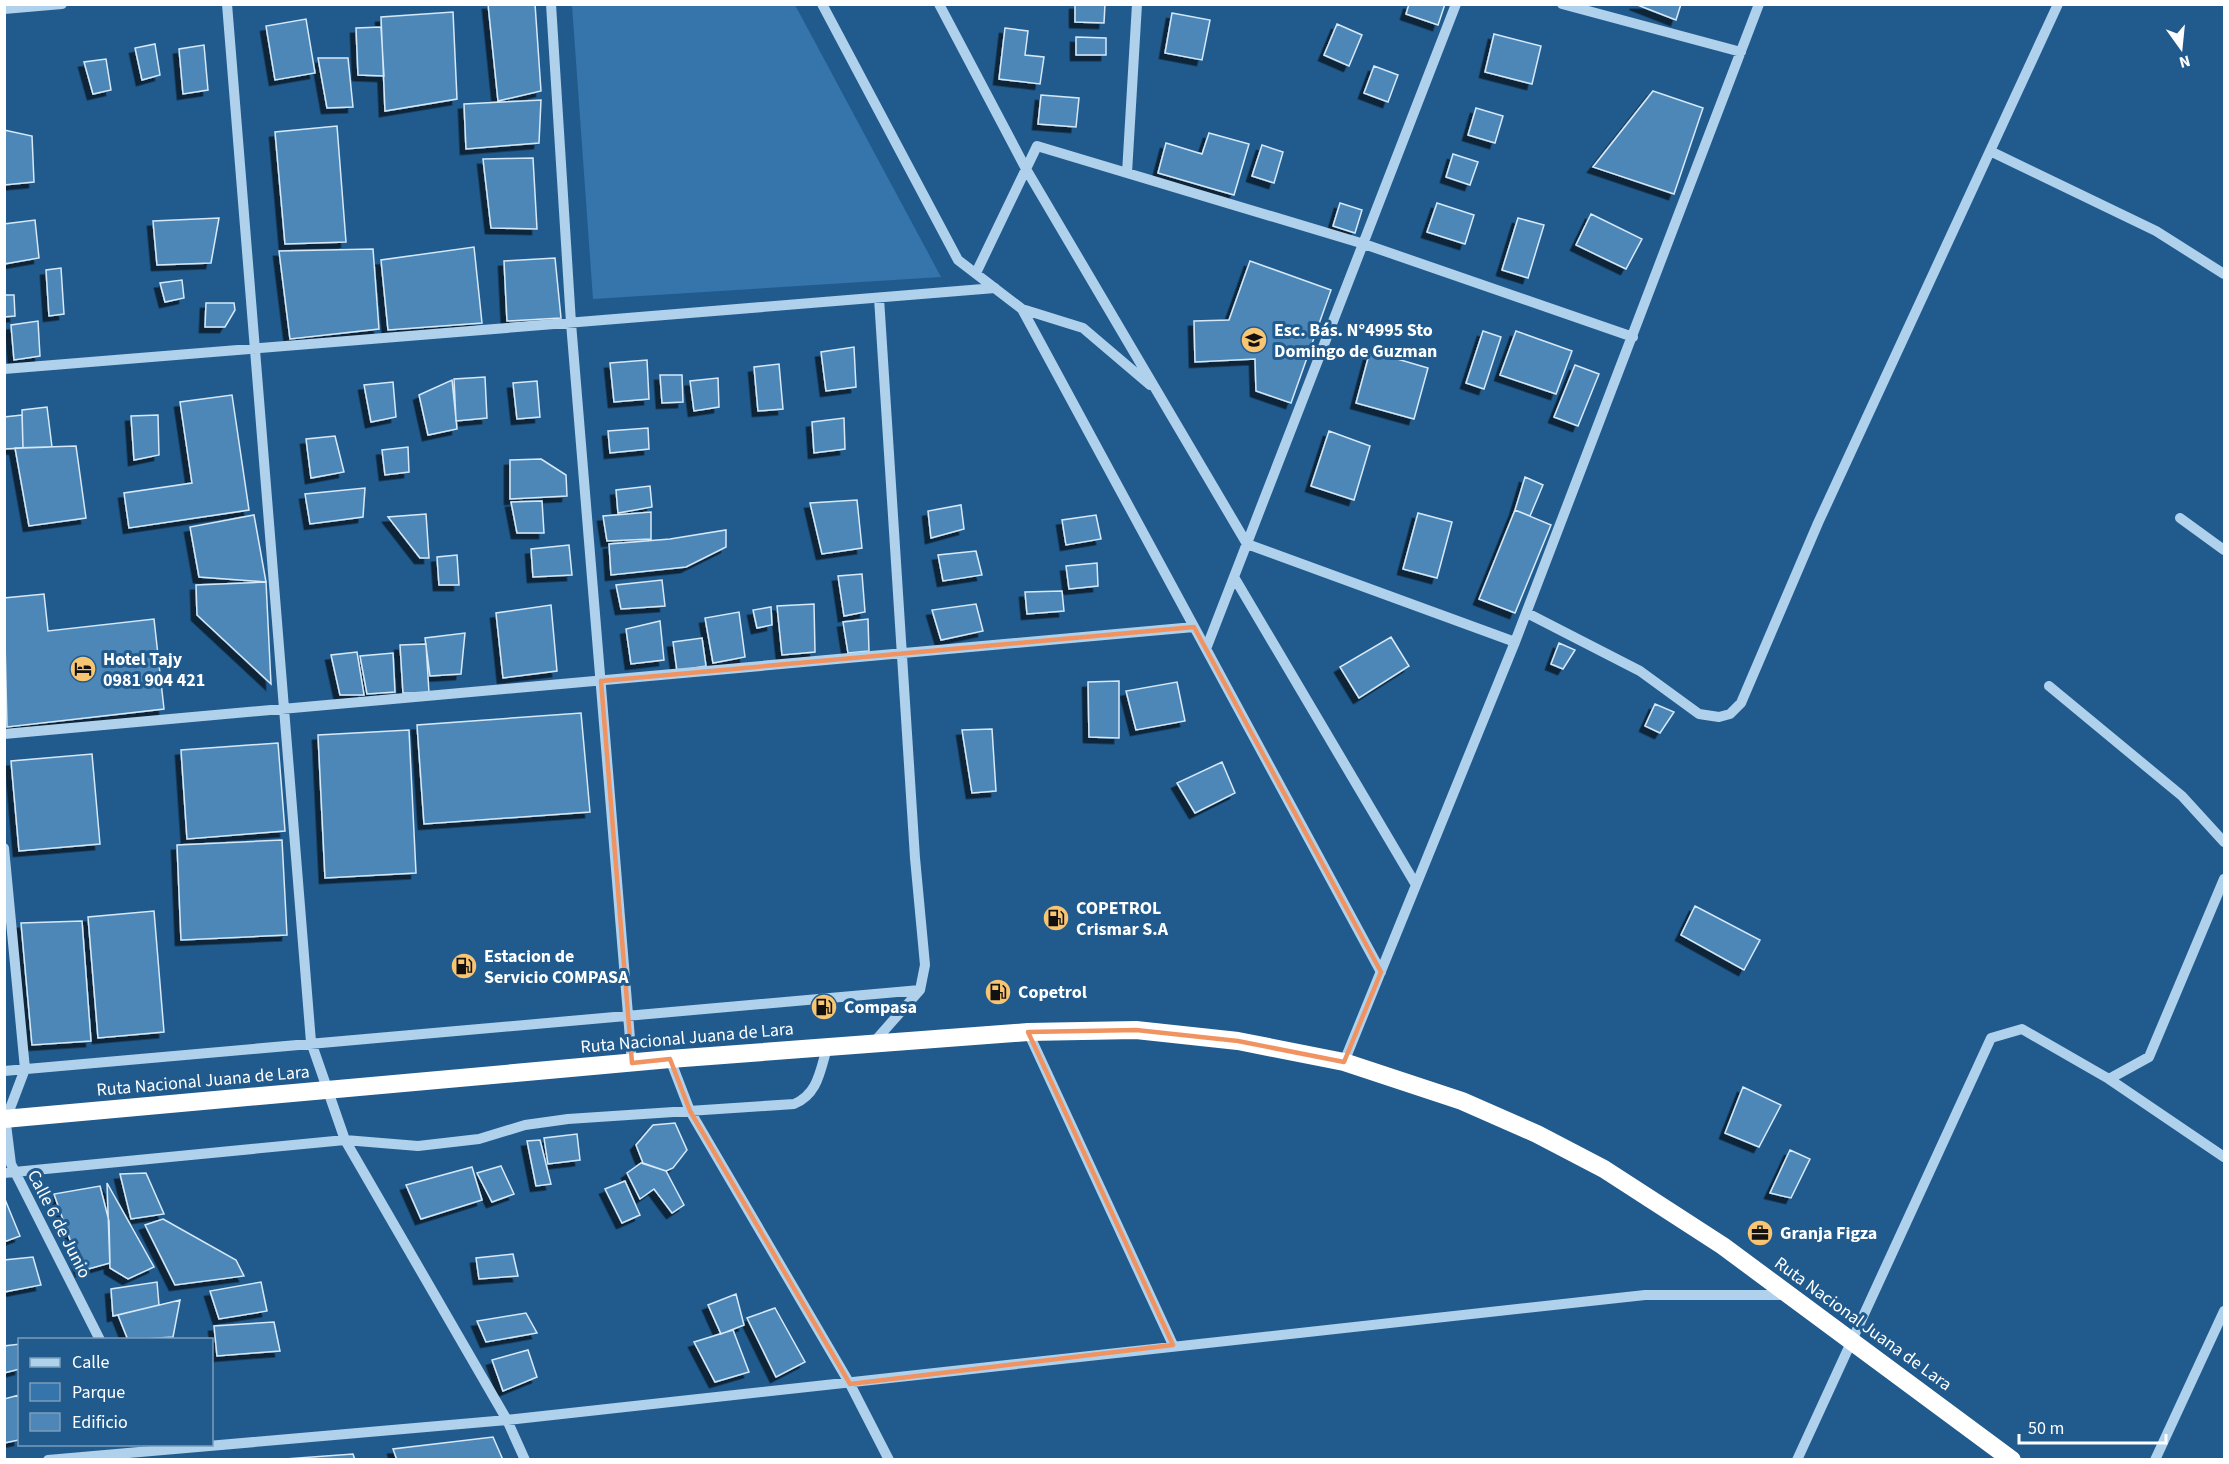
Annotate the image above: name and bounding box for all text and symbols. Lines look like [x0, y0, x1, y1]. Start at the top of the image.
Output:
north arrow [2151, 18, 2211, 78]
text: N [2177, 50, 2193, 74]
place label: Esc. Bás. N°4995 Sto Domingo de Guzman [1274, 318, 1437, 364]
school or university icon: Esc. Bás. N°4995 Sto Domingo de Guzman [1239, 325, 1269, 355]
place label: Hotel Tajy 0981 904 421 [103, 647, 205, 693]
hotel icon: Hotel Tajy 0981 904 421 [68, 654, 98, 684]
place label: COPETROL Crismar S.A [1076, 896, 1169, 942]
fuel station icon: COPETROL Crismar S.A [1041, 903, 1071, 933]
place label: Estacion de Servicio COMPASA [484, 944, 629, 990]
fuel station icon: Estacion de Servicio COMPASA [449, 951, 479, 981]
fuel station icon: Copetrol [983, 977, 1013, 1007]
place label: Copetrol [1018, 980, 1087, 1005]
fuel station icon: Compasa [809, 992, 839, 1022]
place label: Compasa [844, 995, 917, 1020]
street label: Ruta Nacional Juana de Lara [579, 1016, 795, 1060]
street label: Ruta Nacional Juana de Lara [95, 1059, 311, 1103]
street label: Calle 6 de Junio [21, 1165, 97, 1283]
office icon: Granja Figza [1745, 1218, 1775, 1248]
place label: Granja Figza [1780, 1221, 1877, 1246]
street label: Ruta Nacional Juana de Lara [1769, 1251, 1957, 1397]
legend [18, 1338, 213, 1446]
text: Calle [72, 1350, 110, 1375]
text: Parque [72, 1380, 125, 1405]
scale bar [2019, 1407, 2166, 1445]
text: Edificio [72, 1410, 128, 1435]
text: 50 m [2028, 1416, 2064, 1441]

